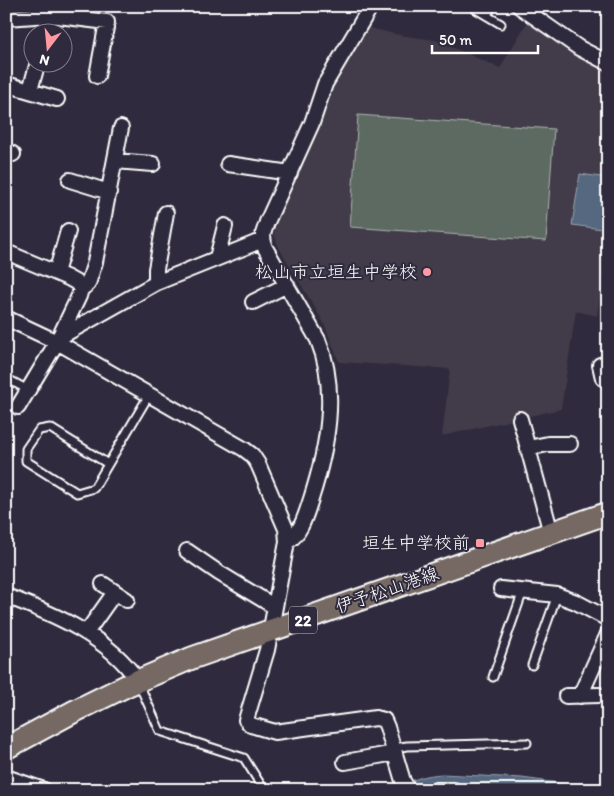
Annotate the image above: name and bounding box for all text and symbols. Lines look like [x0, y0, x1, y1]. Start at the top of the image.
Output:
north arrow [22, 22, 72, 72]
scale bar [432, 22, 538, 54]
text: 50 m [439, 31, 472, 49]
text: N [38, 51, 51, 69]
place label: 松山市立垣生中学校 [255, 261, 417, 283]
marker: 松山市立垣生中学校 [421, 266, 433, 278]
place label: 垣生中学校前 [362, 532, 470, 554]
marker: 垣生中学校前 [474, 537, 486, 549]
street label: 伊予松山港線 [332, 562, 442, 618]
road number: 22 [289, 606, 317, 634]

